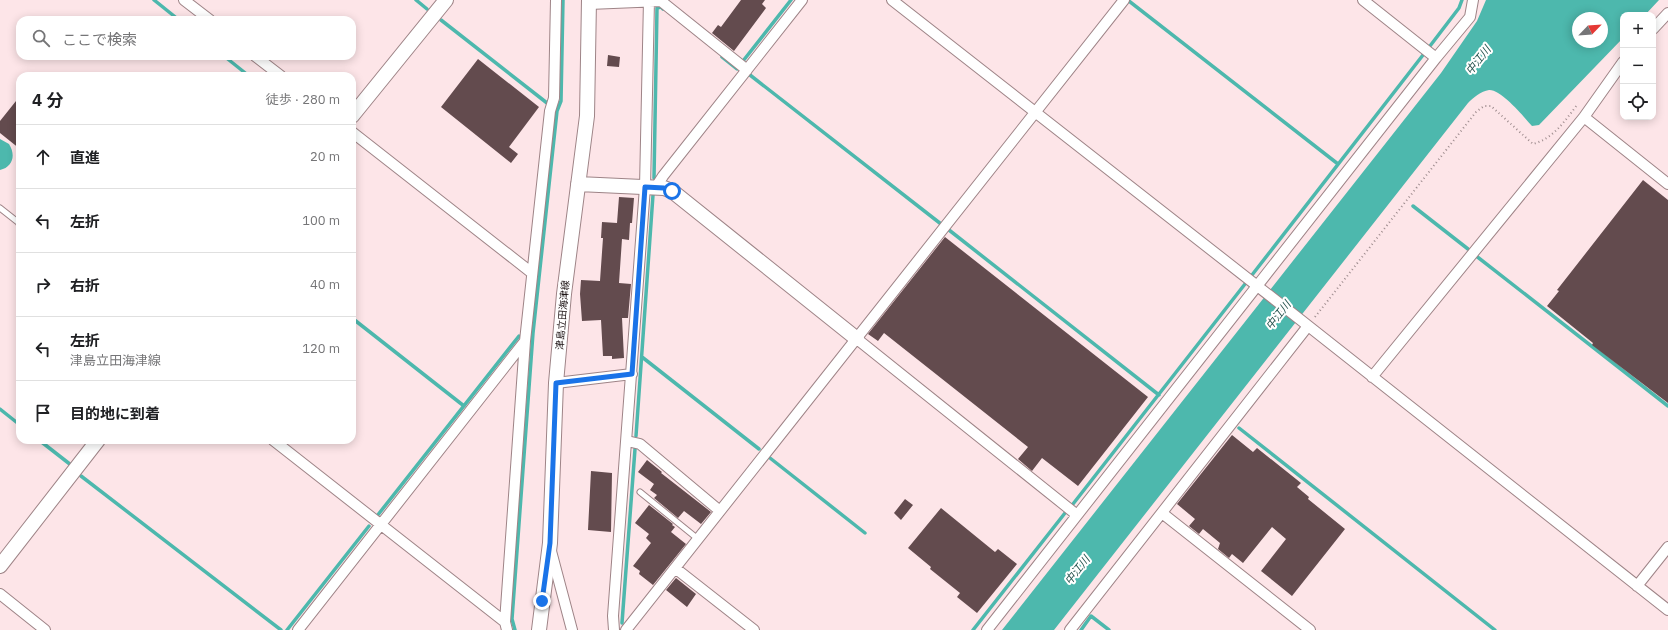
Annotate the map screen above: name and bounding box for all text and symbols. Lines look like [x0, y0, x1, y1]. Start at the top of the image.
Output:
north arrow [1572, 12, 1608, 48]
map controls [1620, 12, 1656, 120]
button: + [1620, 12, 1656, 48]
search box [16, 16, 356, 60]
icon: search [30, 27, 52, 49]
text: ここで検索 [62, 30, 137, 49]
water label: 中江川 [1462, 42, 1494, 77]
button: − [1620, 48, 1656, 84]
button: locate [1620, 84, 1656, 120]
text: 4 分 [32, 89, 63, 111]
text: 徒歩 · 280 m [266, 91, 340, 108]
icon: ahead [32, 146, 54, 168]
text: 直進 [70, 148, 100, 167]
text: 20 m [310, 148, 340, 165]
route start [663, 182, 681, 200]
icon: left [32, 210, 54, 232]
text: 左折 [70, 212, 100, 231]
text: 100 m [302, 212, 340, 229]
icon: right [32, 274, 54, 296]
text: 右折 [70, 276, 100, 295]
text: 40 m [310, 276, 340, 293]
street label: 津島立田海津線 [553, 280, 572, 350]
water label: 中江川 [1262, 297, 1294, 332]
text: 左折 [70, 331, 100, 350]
icon: left [32, 338, 54, 360]
text: 120 m [302, 340, 340, 357]
text: 津島立田海津線 [70, 352, 161, 369]
icon: arrive [32, 402, 54, 424]
text: 目的地に到着 [70, 404, 160, 423]
water label: 中江川 [1061, 552, 1093, 587]
route end [533, 592, 551, 610]

